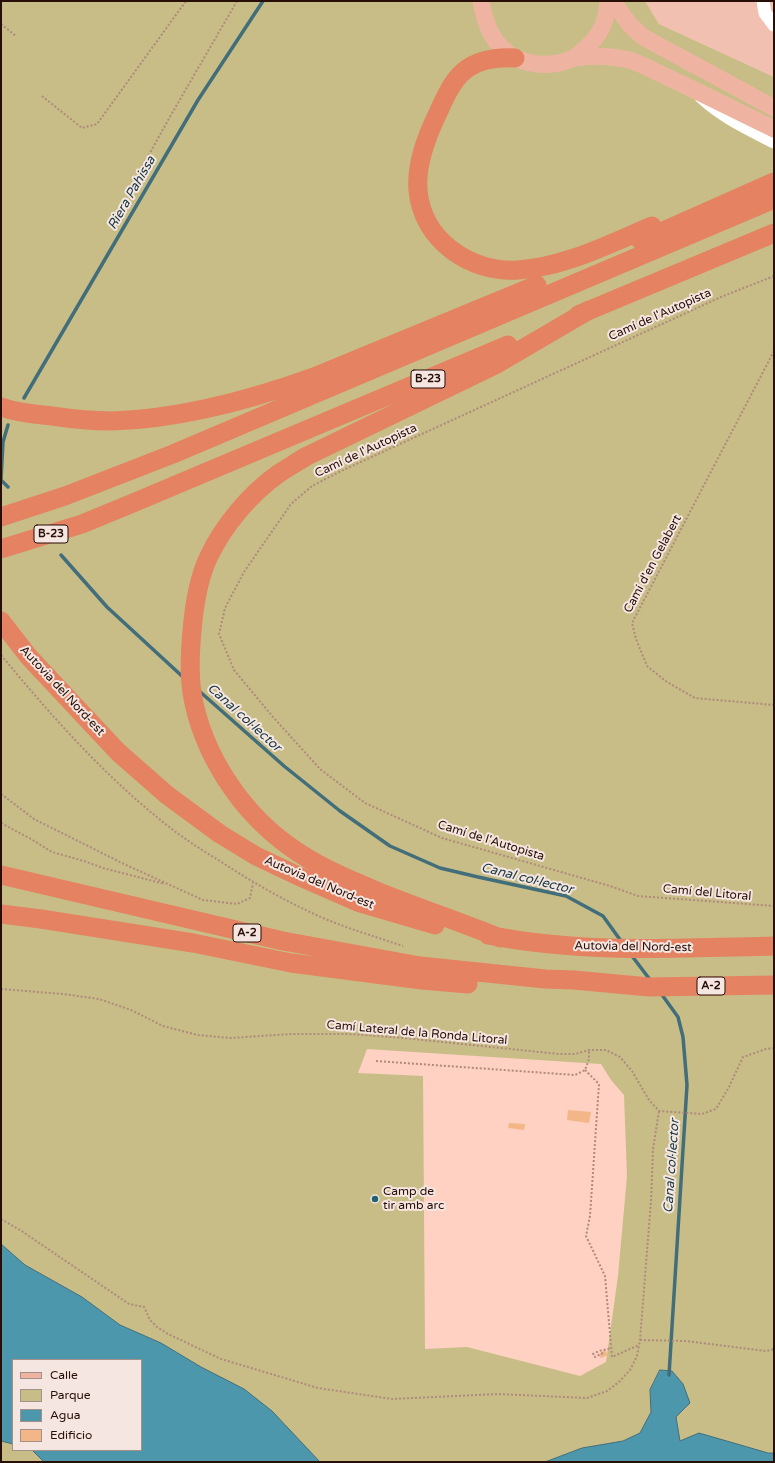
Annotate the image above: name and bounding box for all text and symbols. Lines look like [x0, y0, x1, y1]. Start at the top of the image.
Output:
water label: Riera Pahissa [105, 154, 159, 232]
street label: Camí de l'Autopista [606, 286, 714, 344]
road number: B-23 [411, 370, 445, 388]
street label: Camí de l'Autopista [313, 421, 419, 481]
street label: Camí d'en Gelabert [621, 513, 685, 615]
road number: B-23 [34, 525, 68, 543]
street label: Autovia del Nord-est [17, 643, 107, 739]
water label: Canal col·lector [204, 681, 284, 755]
street label: Camí de l'Autopista [436, 818, 546, 864]
street label: Autovia del Nord-est [262, 853, 376, 913]
water label: Canal col·lector [479, 860, 575, 898]
street label: Camí del Litoral [662, 882, 752, 904]
road number: A-2 [233, 924, 261, 942]
street label: Autovia del Nord-est [574, 939, 692, 955]
road number: A-2 [697, 977, 725, 995]
street label: Camí Lateral de la Ronda Litoral [326, 1018, 508, 1048]
water label: Canal col·lector [661, 1119, 683, 1213]
place label: Camp de tir amb arc [383, 1185, 444, 1213]
marker: Camp de tir amb arc [370, 1194, 380, 1204]
legend [12, 1359, 142, 1451]
text: Calle [50, 1368, 78, 1382]
text: Parque [50, 1388, 91, 1402]
text: Agua [50, 1408, 80, 1422]
text: Edificio [50, 1428, 92, 1442]

